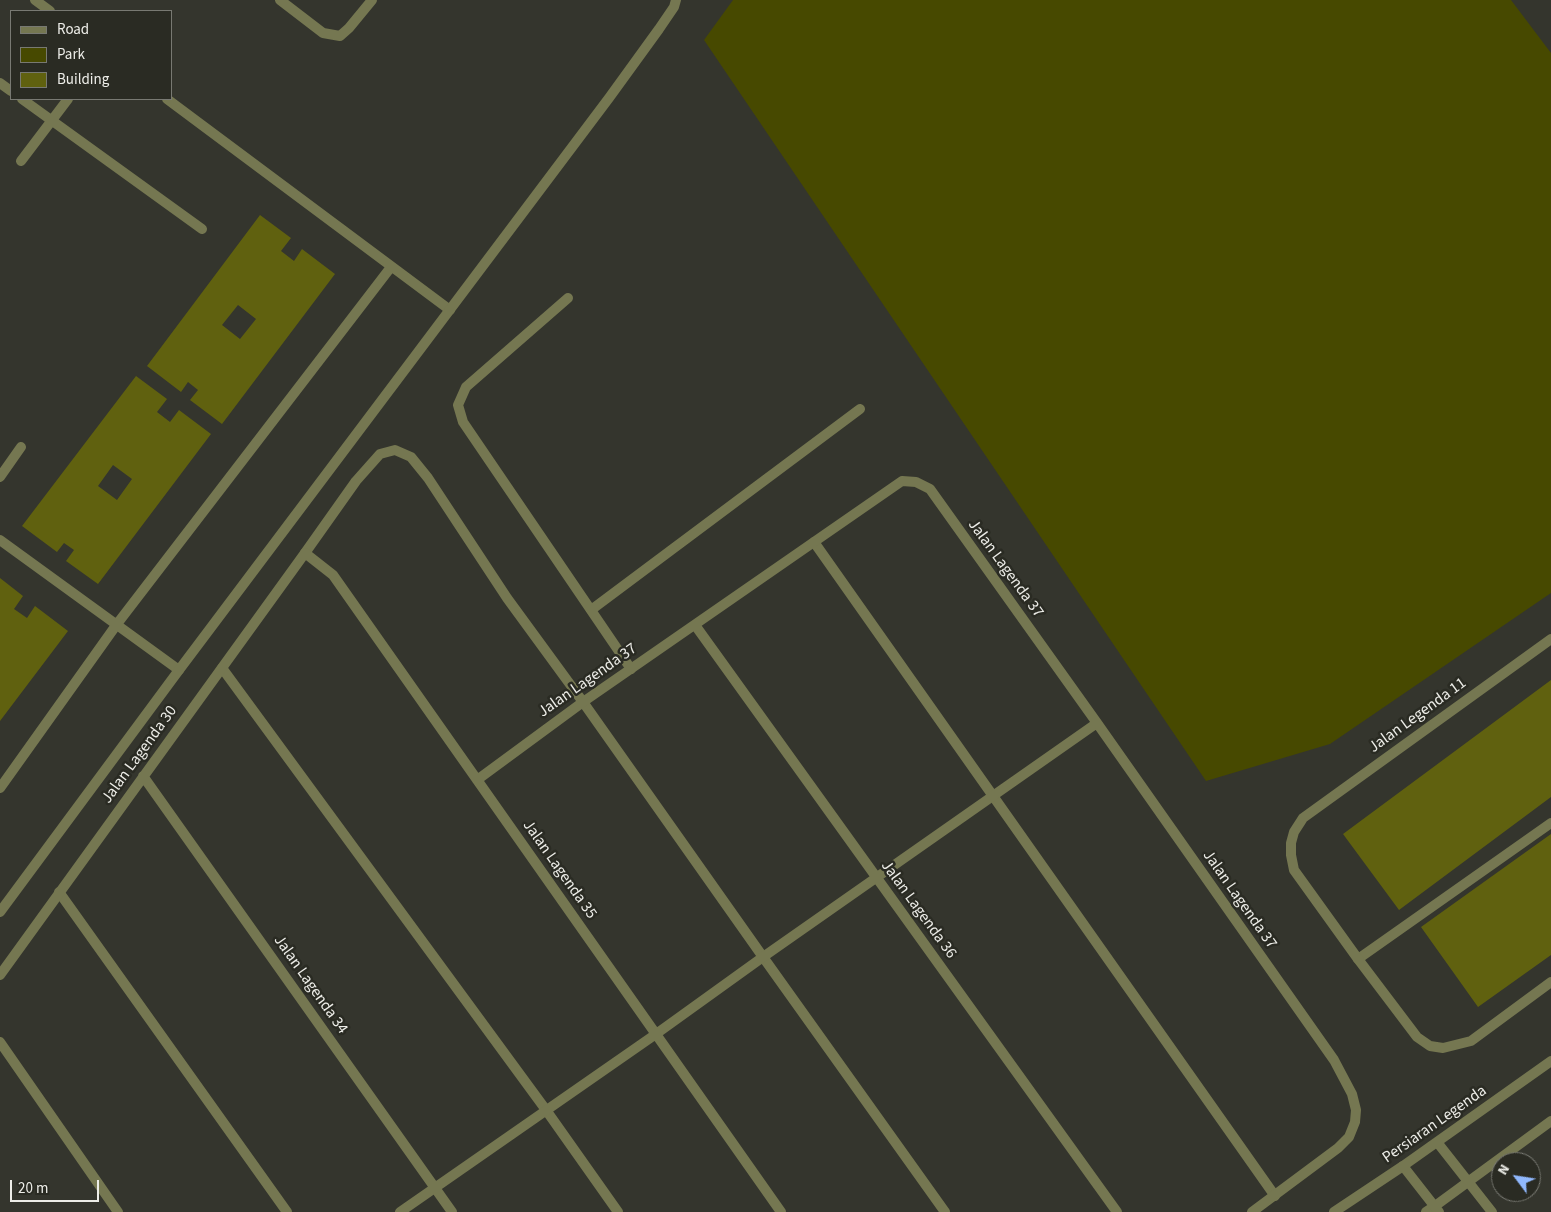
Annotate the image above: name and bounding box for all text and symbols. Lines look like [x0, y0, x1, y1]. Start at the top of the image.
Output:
legend [10, 10, 172, 100]
text: Road [57, 19, 89, 40]
text: Park [57, 44, 85, 65]
text: Building [57, 69, 109, 90]
street label: Jalan Lagenda 37 [963, 516, 1047, 622]
street label: Jalan Lagenda 37 [535, 640, 641, 722]
street label: Jalan Legenda 11 [1366, 674, 1470, 758]
street label: Jalan Lagenda 30 [98, 702, 182, 808]
street label: Jalan Lagenda 35 [518, 817, 600, 923]
street label: Jalan Lagenda 37 [1198, 847, 1280, 953]
street label: Jalan Lagenda 36 [876, 857, 960, 963]
street label: Jalan Lagenda 34 [269, 932, 351, 1038]
street label: Persiaran Legenda [1379, 1082, 1491, 1168]
north arrow [1491, 1152, 1541, 1202]
text: N [1493, 1161, 1515, 1179]
scale bar [12, 1170, 101, 1202]
text: 20 m [18, 1178, 48, 1199]

